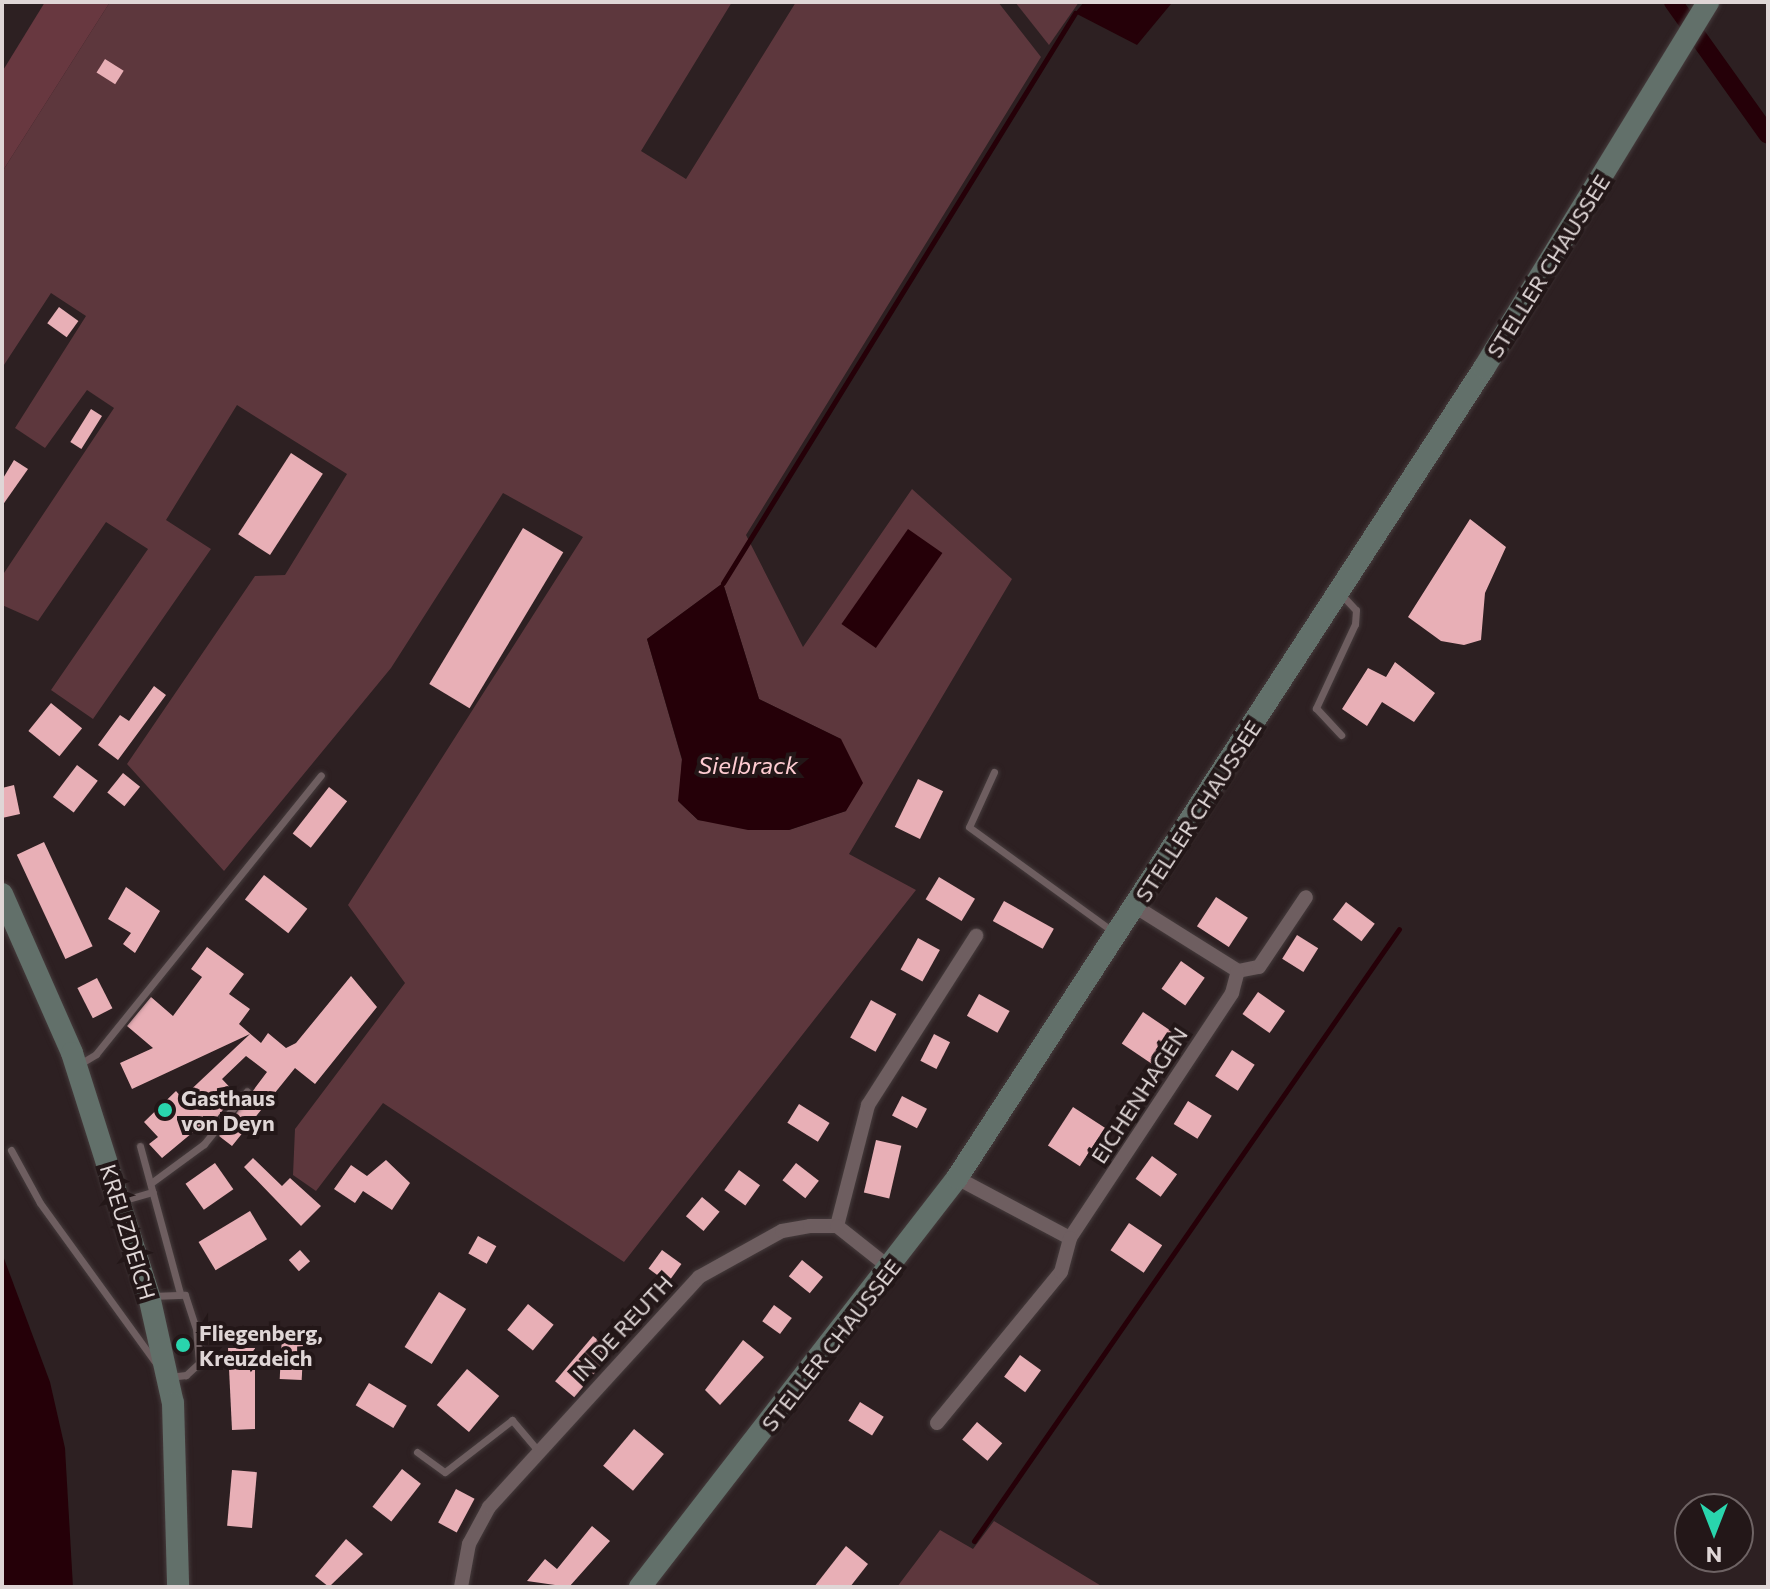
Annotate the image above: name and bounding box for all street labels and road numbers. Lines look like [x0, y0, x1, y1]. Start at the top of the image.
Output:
street label: STELLER CHAUSSEE [1481, 170, 1615, 362]
street label: STELLER CHAUSSEE [1129, 715, 1267, 907]
street label: EICHENHAGEN [1085, 1022, 1193, 1168]
street label: KREUZDEICH [95, 1161, 161, 1303]
street label: STELLER CHAUSSEE [756, 1254, 906, 1436]
street label: IN DE REUTH [566, 1270, 678, 1386]

